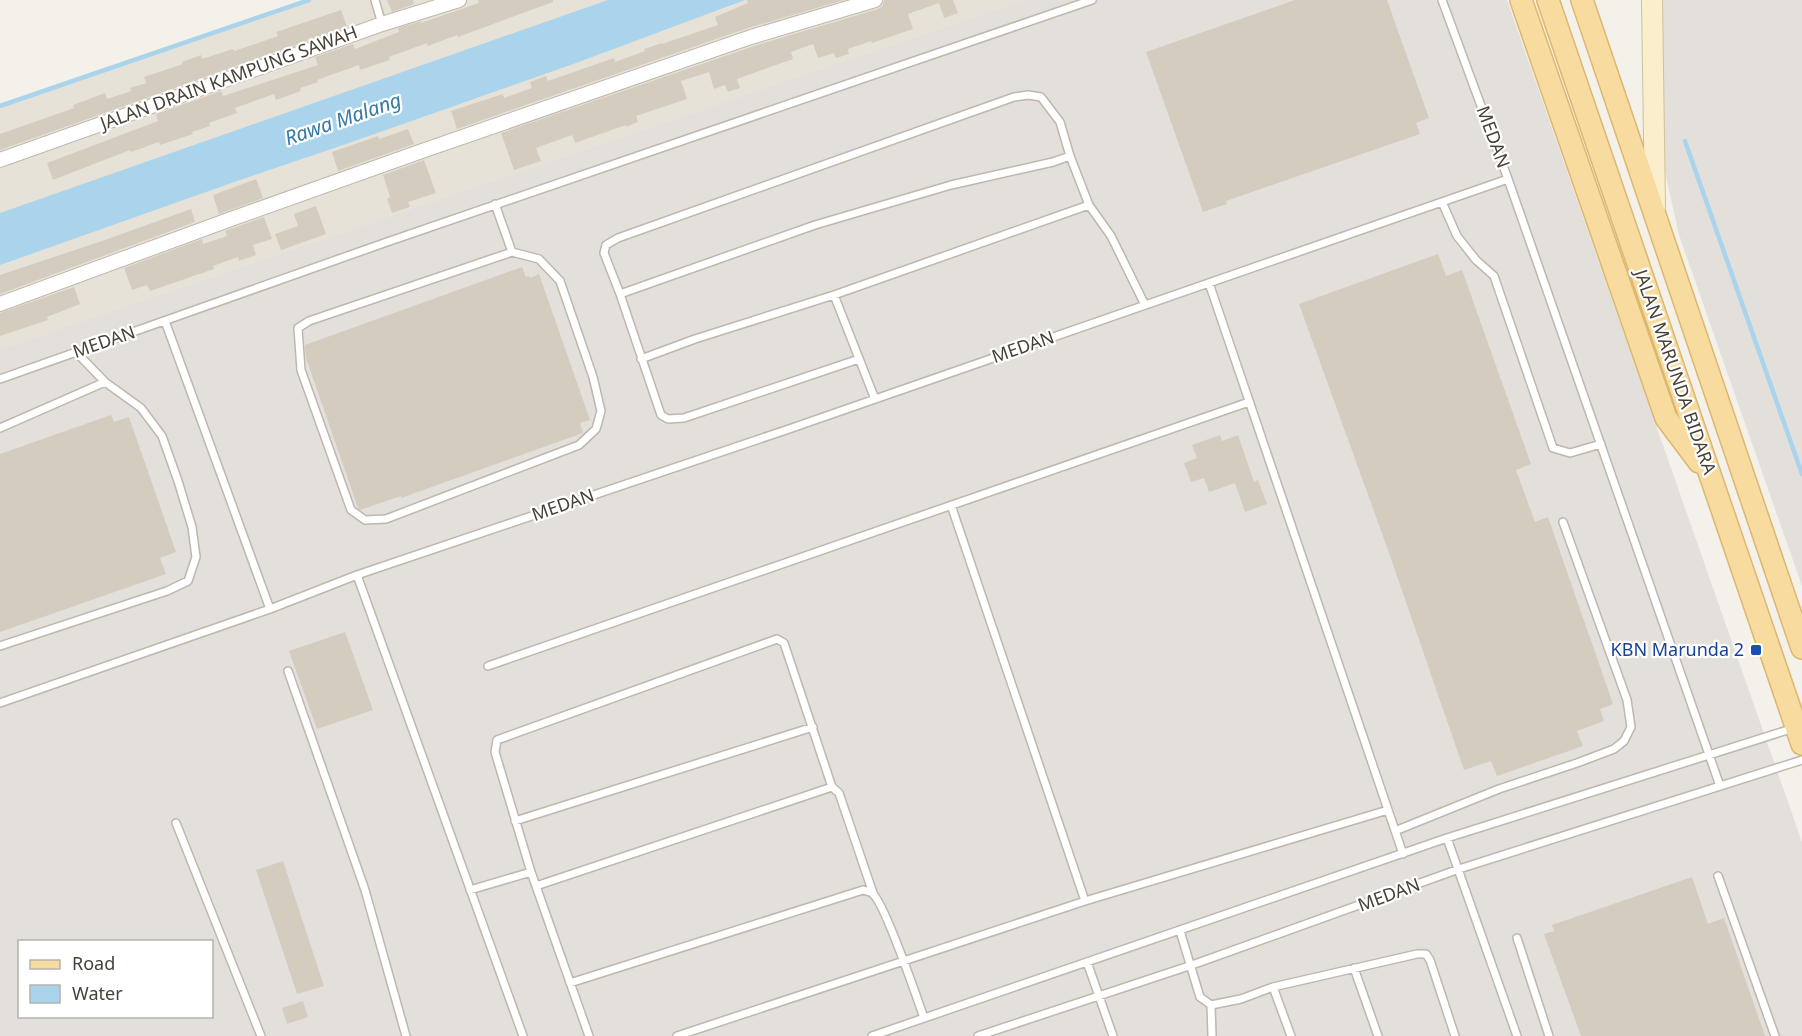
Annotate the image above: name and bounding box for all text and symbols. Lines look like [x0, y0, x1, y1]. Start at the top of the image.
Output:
street label: JALAN DRAIN KAMPUNG SAWAH [95, 19, 361, 136]
water label: Rawa Malang [281, 86, 405, 151]
street label: MEDAN [1472, 102, 1516, 171]
street label: JALAN MARUNDA BIDARA [1629, 264, 1723, 478]
street label: MEDAN [69, 319, 138, 363]
street label: MEDAN [988, 324, 1057, 368]
street label: MEDAN [528, 482, 597, 526]
place label: KBN Marunda 2 [1611, 637, 1744, 661]
marker: KBN Marunda 2 [1749, 643, 1763, 657]
street label: MEDAN [1354, 872, 1423, 916]
legend [18, 940, 213, 1018]
text: Road [72, 951, 115, 975]
text: Water [72, 981, 123, 1005]

